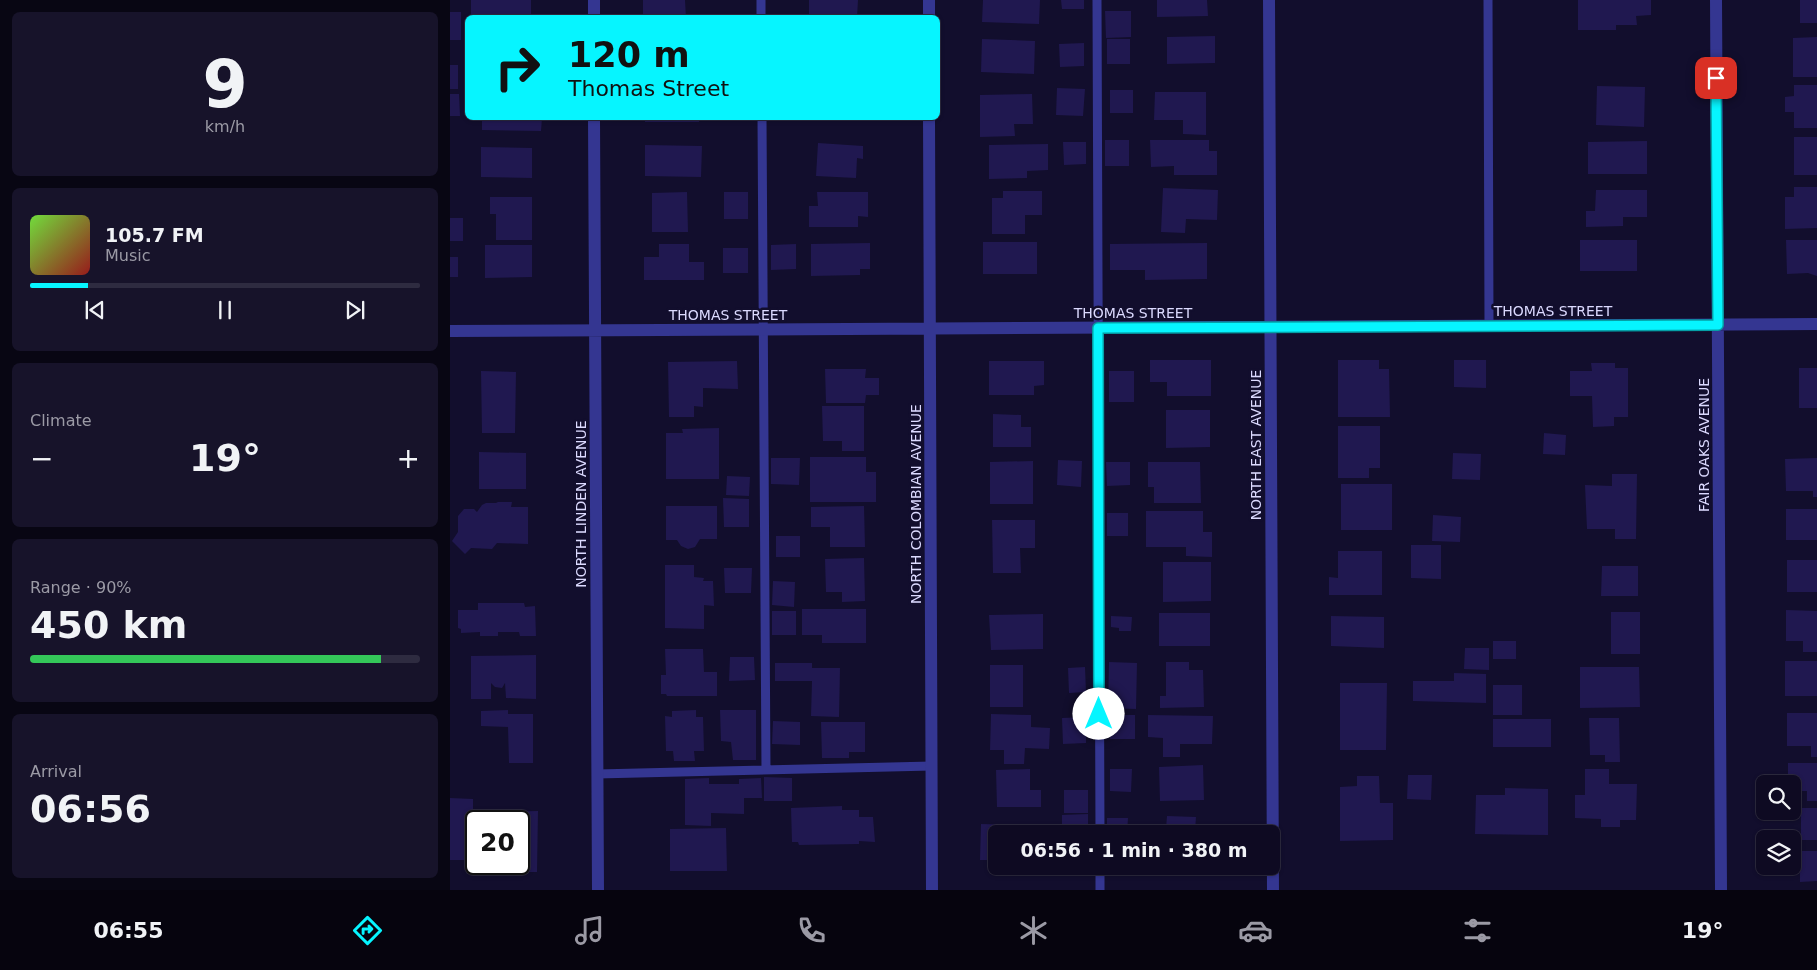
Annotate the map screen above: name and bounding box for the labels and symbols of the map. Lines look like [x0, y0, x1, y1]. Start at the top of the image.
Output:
pin [1695, 57, 1737, 99]
street label: THOMAS STREET [1493, 303, 1613, 319]
street label: THOMAS STREET [1073, 305, 1193, 321]
street label: THOMAS STREET [668, 307, 788, 323]
street label: NORTH EAST AVENUE [1248, 370, 1264, 520]
street label: FAIR OAKS AVENUE [1696, 378, 1712, 512]
street label: NORTH COLOMBIAN AVENUE [908, 404, 924, 604]
street label: NORTH LINDEN AVENUE [573, 420, 589, 588]
position arrow [1072, 687, 1124, 739]
speed limit sign: 20 [465, 810, 530, 875]

